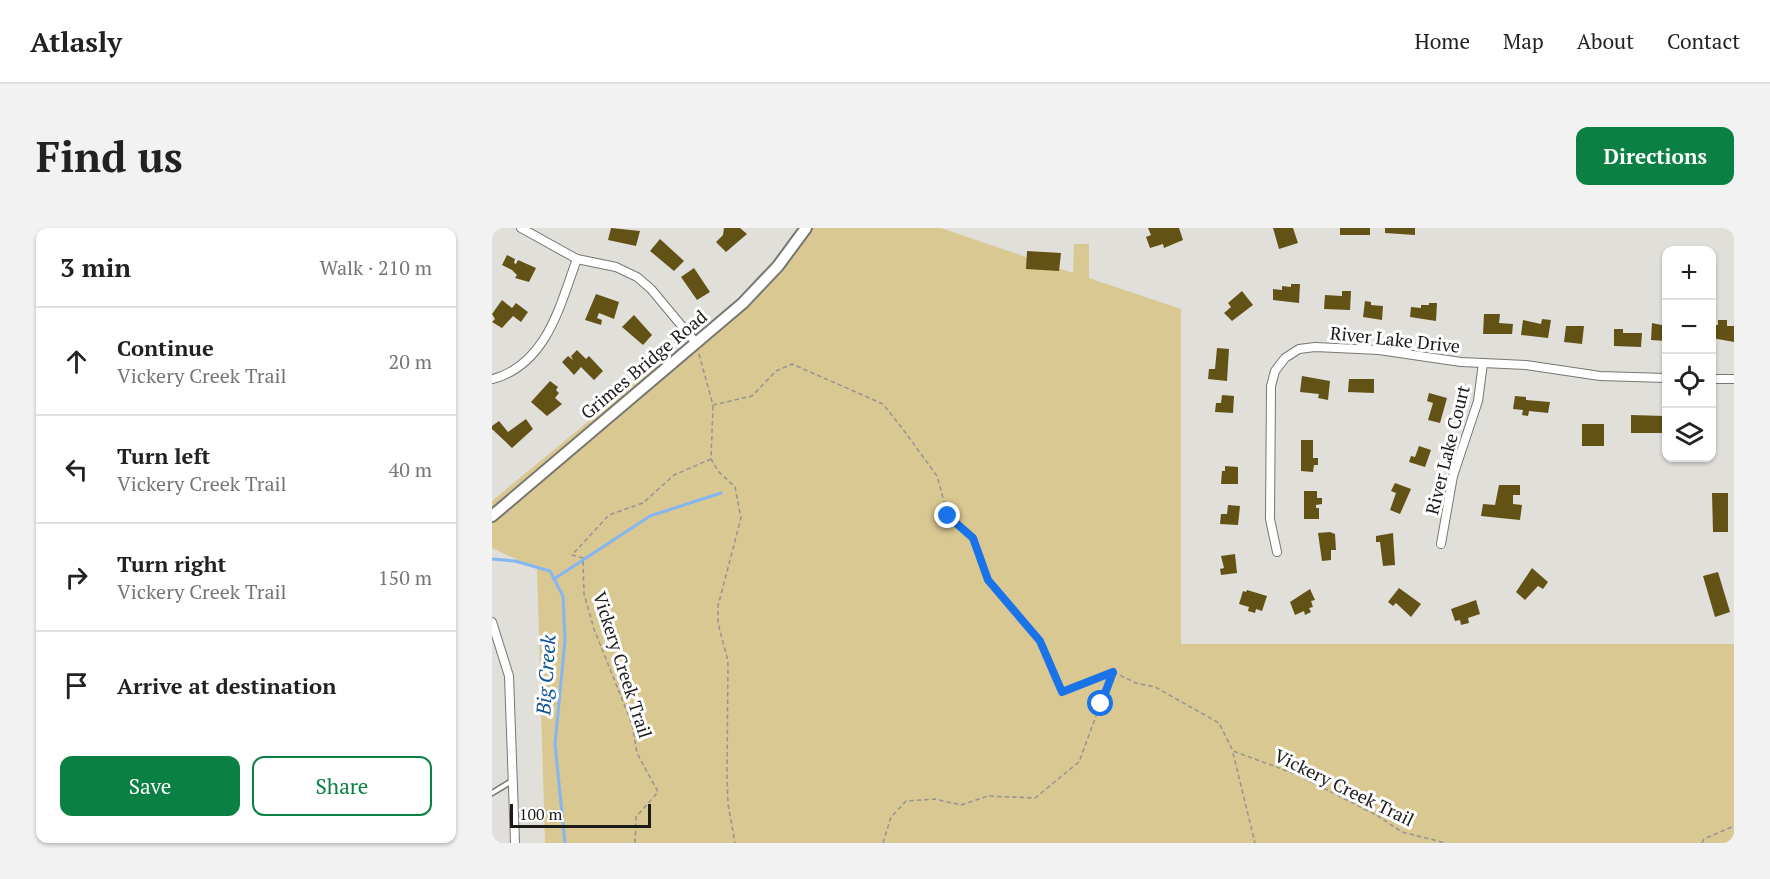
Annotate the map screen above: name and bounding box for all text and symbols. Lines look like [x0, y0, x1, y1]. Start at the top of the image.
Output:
text: Atlasly [30, 23, 122, 60]
text: Home [1414, 27, 1470, 55]
text: Map [1503, 27, 1544, 55]
text: About [1577, 27, 1634, 55]
text: Contact [1667, 27, 1740, 55]
button: Directions [1576, 127, 1734, 185]
text: Find us [36, 128, 183, 184]
map controls [1662, 246, 1716, 462]
button: + [1662, 246, 1716, 300]
text: 3 min [60, 250, 131, 284]
text: Walk · 210 m [320, 254, 432, 281]
button: − [1662, 300, 1716, 354]
street label: Grimes Bridge Road [575, 304, 712, 424]
street label: River Lake Drive [1329, 320, 1461, 358]
text: Continue [117, 333, 214, 362]
icon: ahead [60, 345, 93, 378]
text: 20 m [389, 348, 432, 375]
button: locate [1662, 354, 1716, 408]
text: Vickery Creek Trail [117, 362, 287, 389]
street label: River Lake Court [1419, 382, 1475, 517]
button: layers [1662, 408, 1716, 462]
text: Turn left [117, 441, 210, 470]
icon: left [60, 453, 93, 486]
text: 40 m [389, 456, 432, 483]
text: Vickery Creek Trail [117, 470, 287, 497]
route end [934, 502, 960, 528]
text: Turn right [117, 549, 226, 578]
icon: right [60, 561, 93, 594]
text: 150 m [378, 564, 432, 591]
text: Vickery Creek Trail [117, 578, 287, 605]
street label: Vickery Creek Trail [588, 588, 658, 741]
water label: Big Creek [529, 634, 562, 717]
icon: arrive [60, 669, 93, 702]
text: Arrive at destination [117, 671, 336, 700]
route start [1087, 690, 1113, 716]
street label: Vickery Creek Trail [1271, 743, 1418, 831]
button: Save [60, 756, 240, 816]
button: Share [252, 756, 432, 816]
scale bar [510, 801, 651, 828]
text: 100 m [519, 803, 562, 825]

